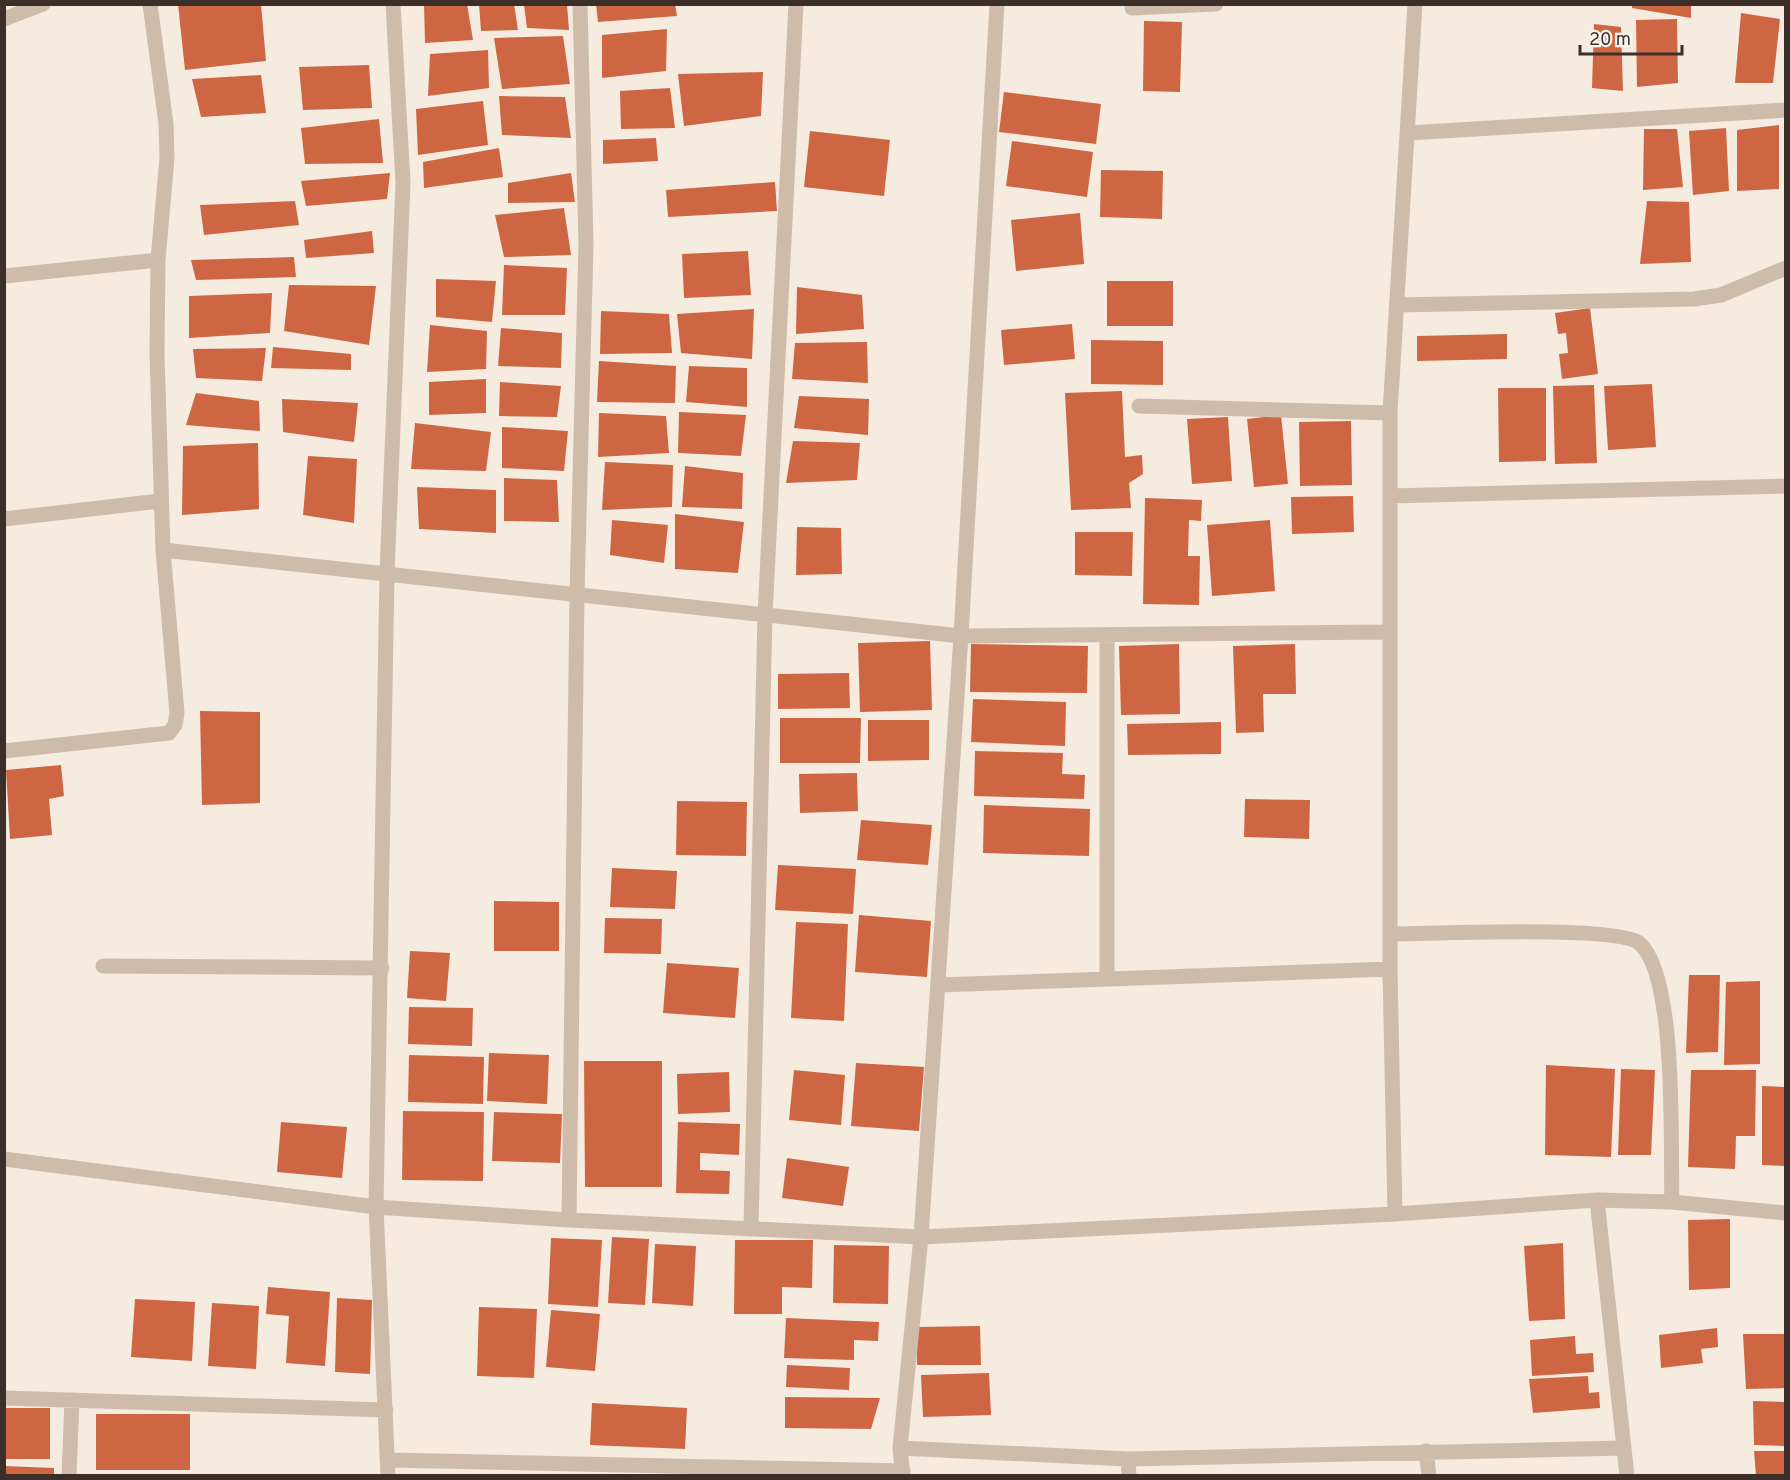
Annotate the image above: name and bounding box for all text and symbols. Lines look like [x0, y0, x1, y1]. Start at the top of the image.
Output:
scale bar [1580, 18, 1682, 56]
text: 20 m [1589, 29, 1631, 52]

